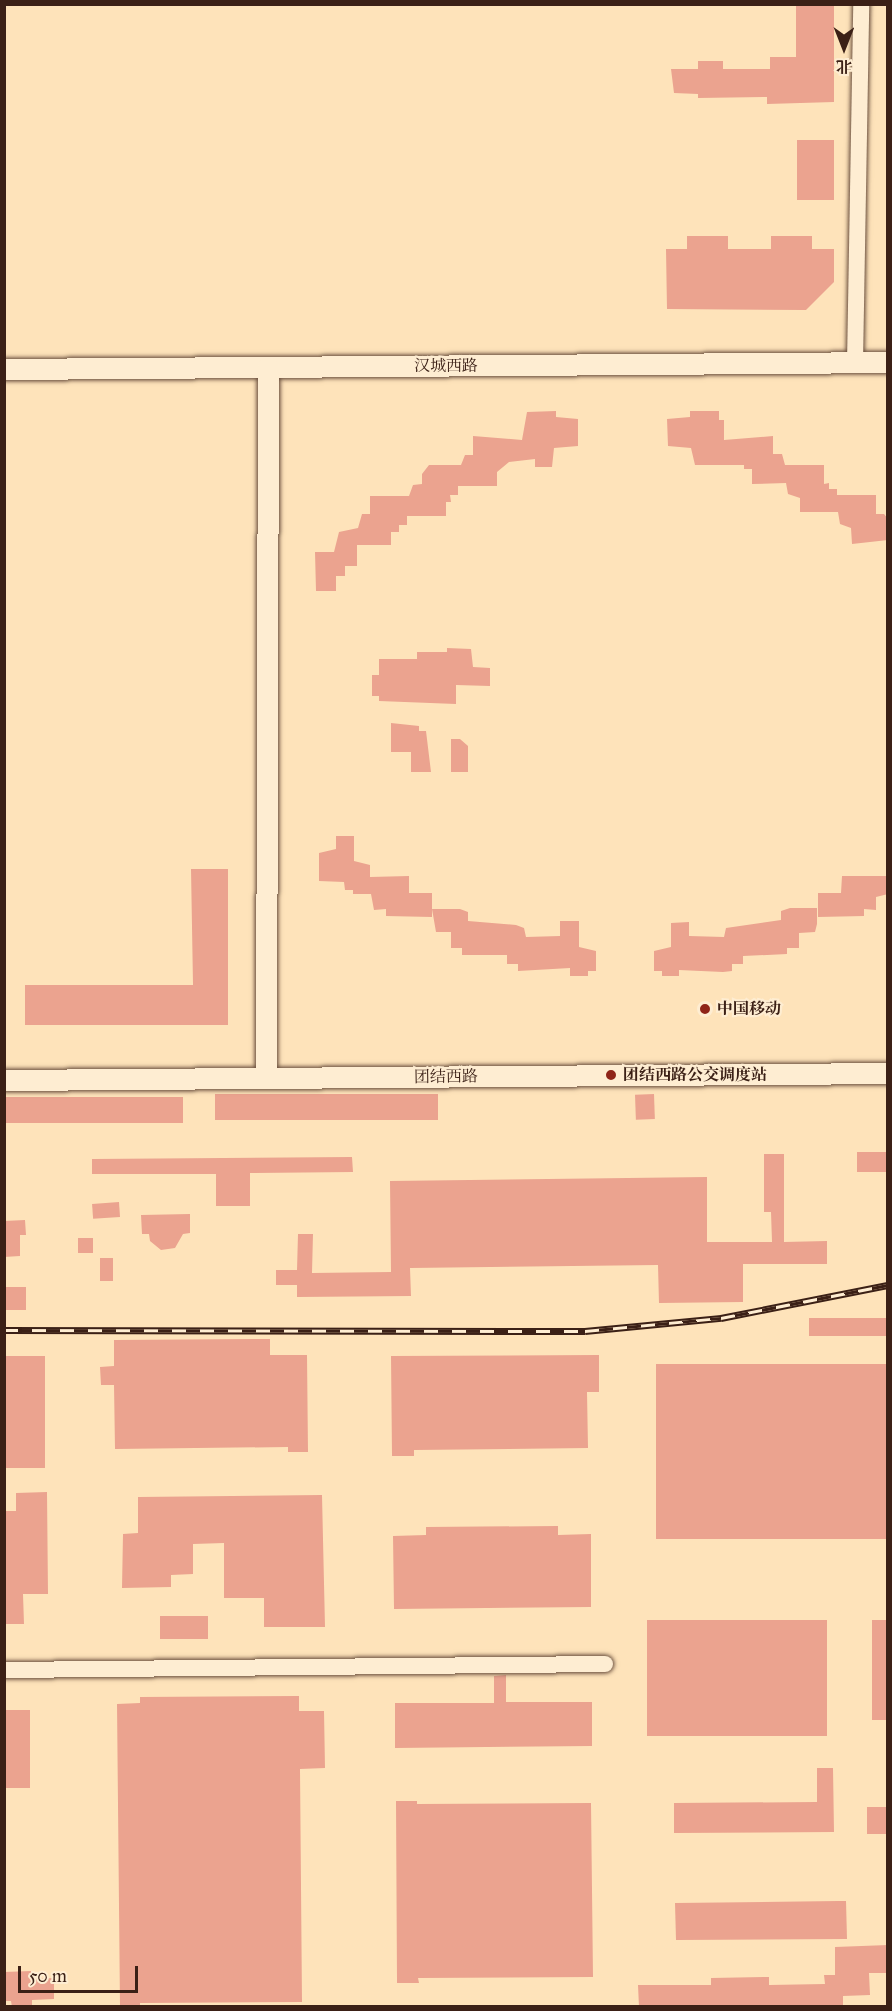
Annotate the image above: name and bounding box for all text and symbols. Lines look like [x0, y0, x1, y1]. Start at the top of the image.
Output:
north arrow [814, 18, 874, 78]
text: 北 [836, 57, 852, 76]
street label: 汉城西路 [414, 356, 478, 376]
place label: 中国移动 [717, 999, 781, 1019]
marker: 中国移动 [698, 1002, 712, 1016]
place label: 团结西路公交调度站 [623, 1065, 767, 1085]
street label: 团结西路 [414, 1067, 478, 1087]
marker: 团结西路公交调度站 [604, 1068, 618, 1082]
scale bar [21, 1954, 141, 1992]
text: 50 m [29, 1965, 67, 1987]

